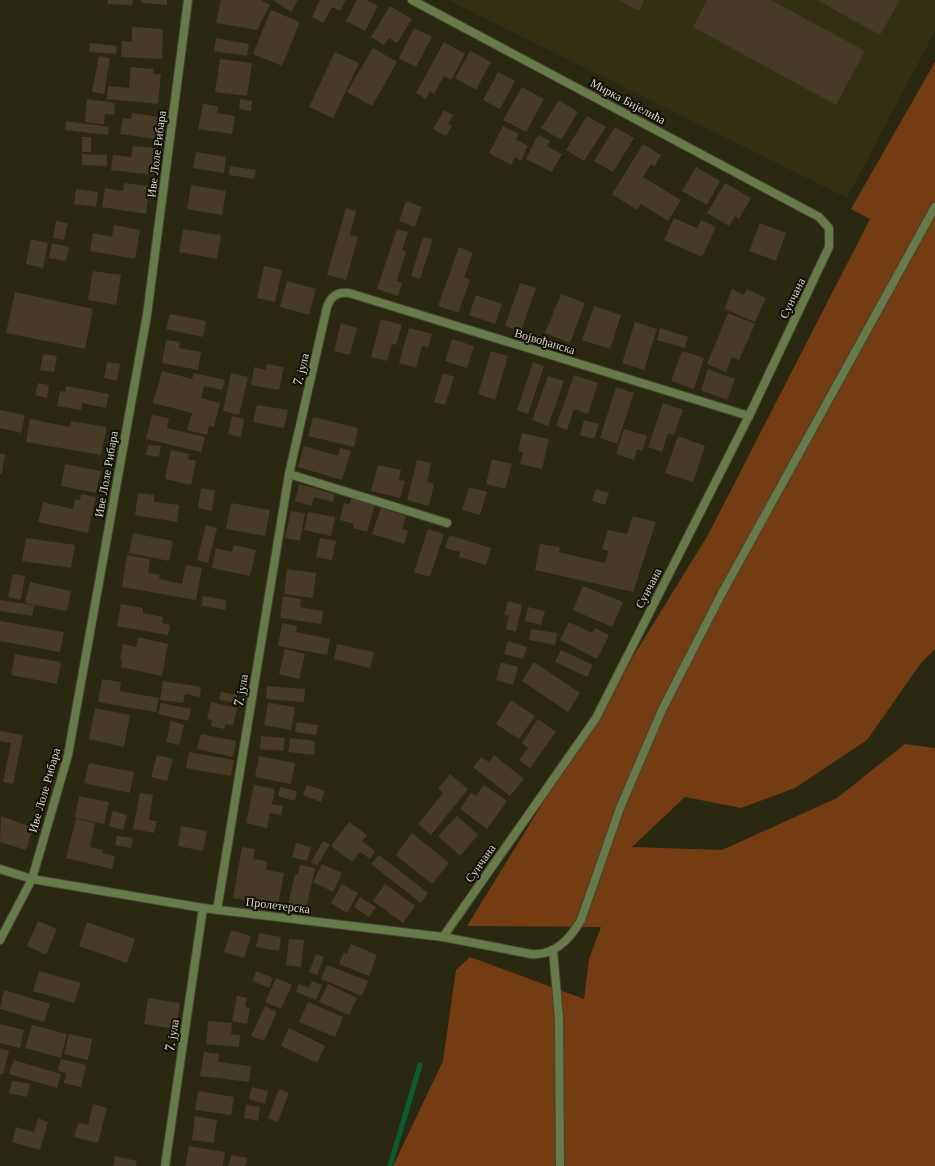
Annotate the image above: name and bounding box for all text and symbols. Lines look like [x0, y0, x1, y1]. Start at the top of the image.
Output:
street label: Мирка Бијелића [588, 75, 669, 127]
street label: Иве Лоле Рибара [143, 109, 169, 198]
street label: Сунчана [776, 275, 809, 321]
street label: Војвођанска [513, 325, 578, 358]
street label: 7. јула [290, 351, 312, 386]
street label: Иве Лоле Рибара [91, 429, 121, 518]
street label: Сунчана [631, 565, 665, 611]
street label: 7. јула [231, 672, 251, 707]
street label: Иве Лоле Рибара [25, 745, 63, 834]
street label: Сунчана [461, 840, 499, 885]
street label: Пролетерска [245, 894, 312, 916]
street label: 7. јула [162, 1017, 182, 1052]

